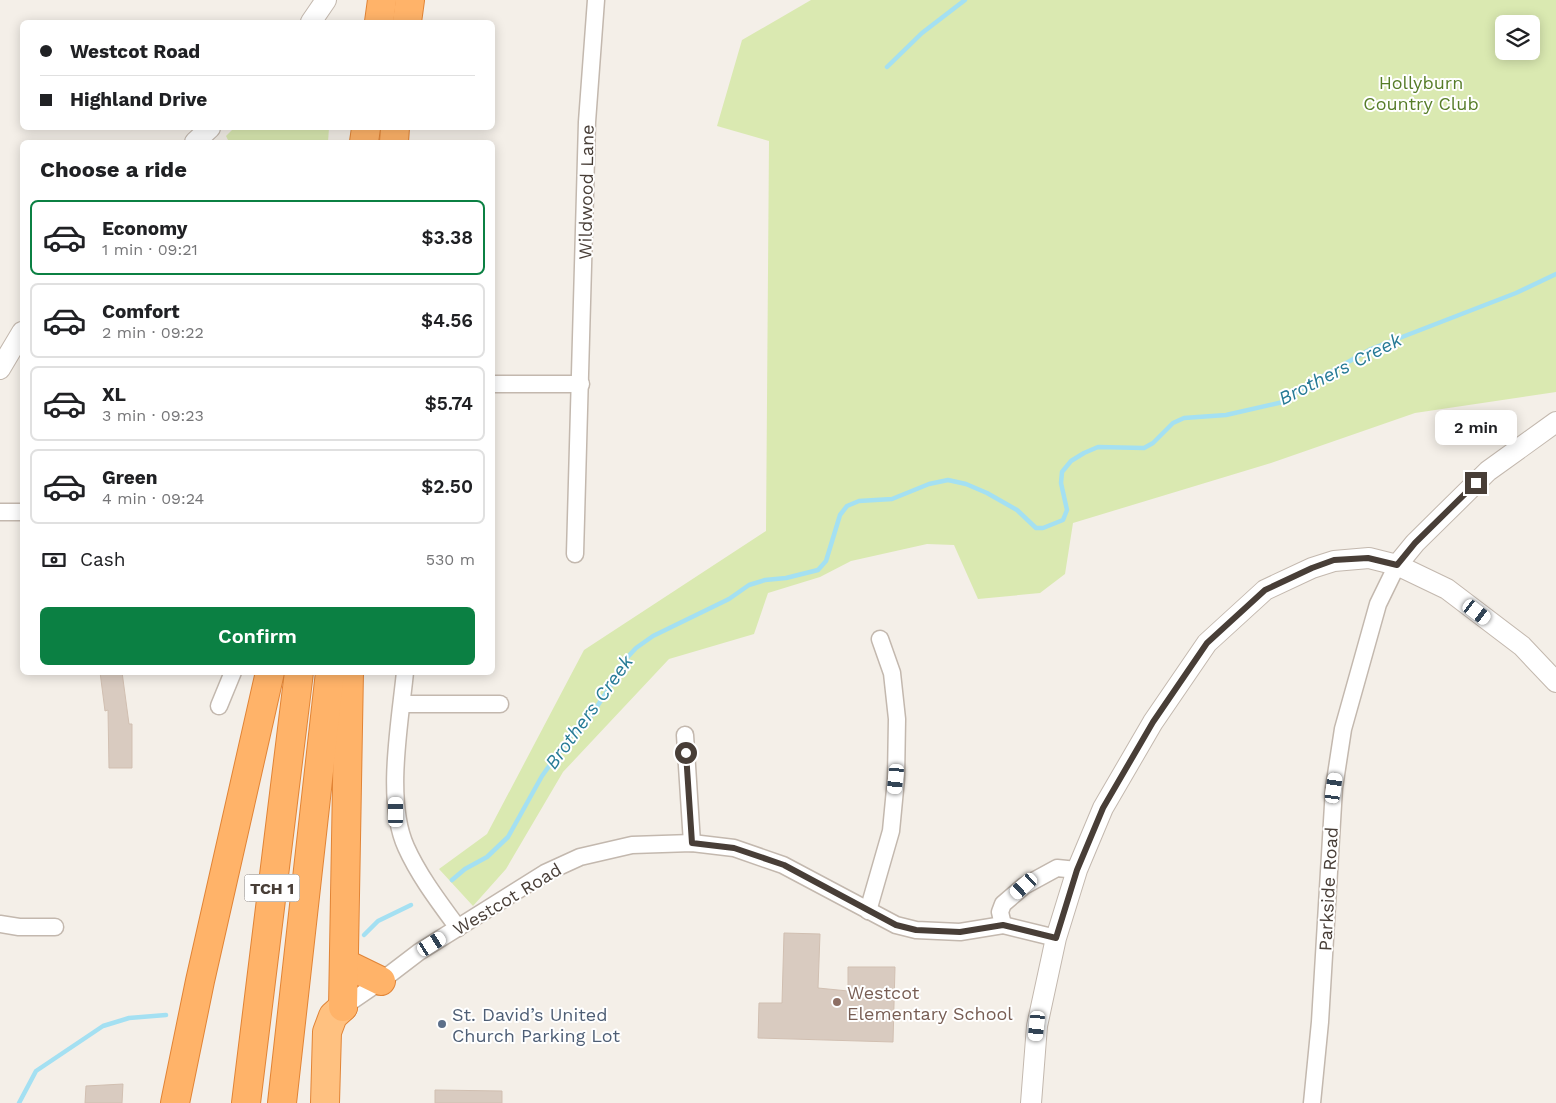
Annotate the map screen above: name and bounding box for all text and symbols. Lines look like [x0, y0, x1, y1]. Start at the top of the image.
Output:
map controls [1495, 15, 1540, 60]
button: layers [1495, 15, 1540, 60]
text: Westcot Road [70, 40, 200, 63]
park label: Hollyburn Country Club [1363, 72, 1479, 114]
text: Highland Drive [70, 88, 207, 111]
street label: Wildwood Lane [574, 124, 598, 260]
text: Choose a ride [40, 157, 187, 182]
icon: car [42, 215, 87, 260]
text: Economy [102, 217, 187, 240]
text: $3.38 [421, 226, 473, 249]
text: 1 min · 09:21 [102, 240, 198, 259]
icon: car [42, 298, 87, 343]
text: Comfort [102, 300, 180, 323]
text: $4.56 [421, 309, 473, 332]
text: 2 min · 09:22 [102, 323, 204, 342]
water label: Brothers Creek [1275, 328, 1406, 410]
icon: car [42, 381, 87, 426]
text: XL [102, 383, 126, 406]
text: $5.74 [425, 392, 473, 415]
text: 3 min · 09:23 [102, 406, 204, 425]
callout: 2 min [1435, 410, 1517, 446]
text: 2 min [1454, 418, 1498, 437]
icon: car [42, 464, 87, 509]
text: Green [102, 466, 158, 489]
route end [1465, 472, 1487, 494]
text: $2.50 [421, 475, 473, 498]
text: 4 min · 09:24 [102, 489, 204, 508]
icon: cash [40, 546, 68, 574]
text: Cash [80, 548, 126, 571]
text: 530 m [426, 550, 475, 569]
car [1460, 597, 1493, 627]
button: Confirm [40, 607, 475, 665]
water label: Brothers Creek [540, 650, 638, 773]
route start [675, 742, 697, 764]
car [886, 763, 905, 795]
car [1324, 772, 1343, 804]
car [388, 797, 403, 827]
street label: Parkside Road [1314, 826, 1342, 952]
street label: Westcot Road [449, 858, 565, 940]
car [1007, 870, 1040, 902]
road number: TCH 1 [244, 874, 300, 901]
car [415, 930, 448, 958]
place label: Westcot Elementary School [847, 982, 1013, 1024]
marker: Westcot Elementary School [831, 996, 843, 1008]
place label: St. David’s United Church Parking Lot [452, 1004, 621, 1046]
car [1027, 1010, 1046, 1042]
marker: St. David’s United Church Parking Lot [436, 1018, 448, 1030]

